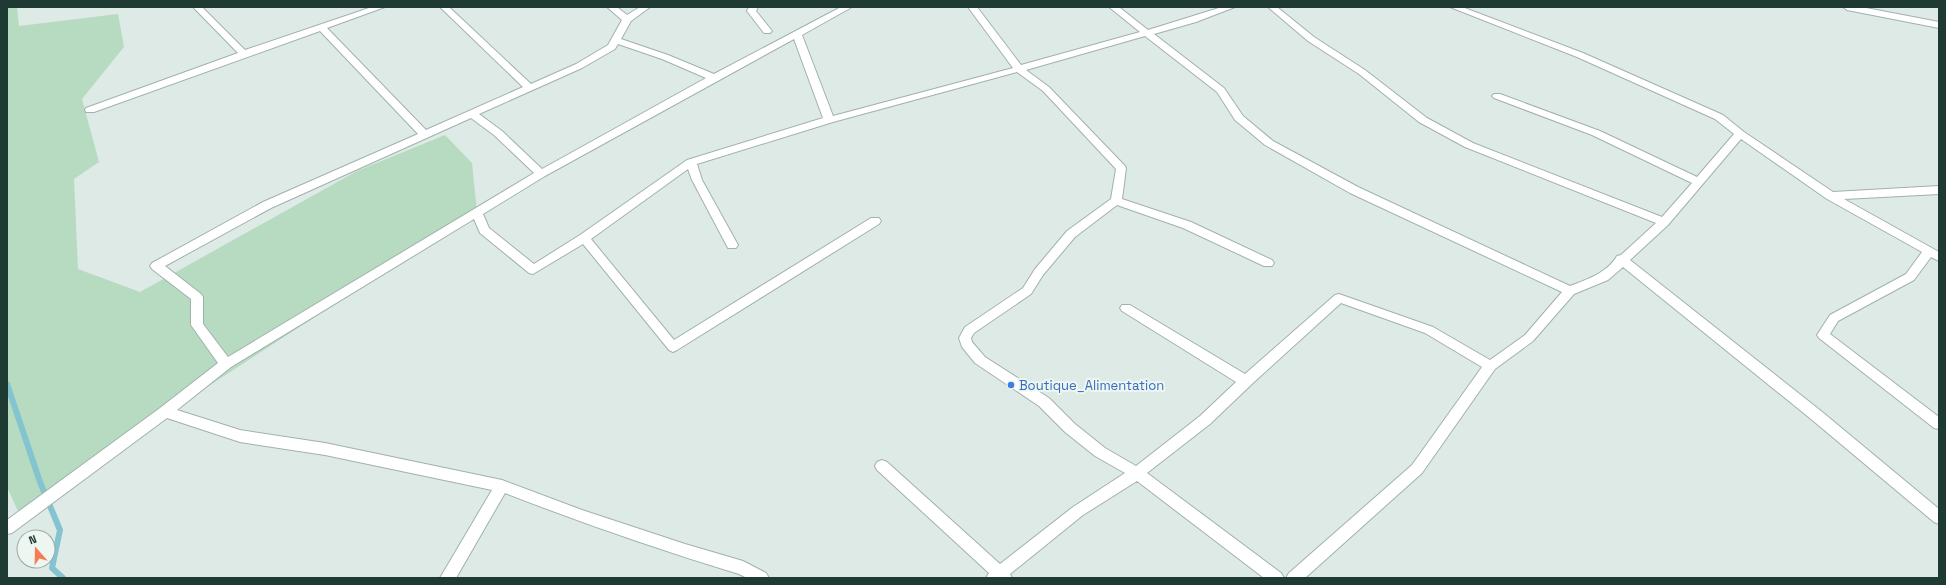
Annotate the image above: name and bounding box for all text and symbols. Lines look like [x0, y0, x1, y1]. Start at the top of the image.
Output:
place label: Boutique_Alimentation [1019, 377, 1164, 394]
marker: Boutique_Alimentation [1006, 380, 1016, 390]
north arrow [16, 529, 56, 569]
text: N [27, 532, 38, 547]

